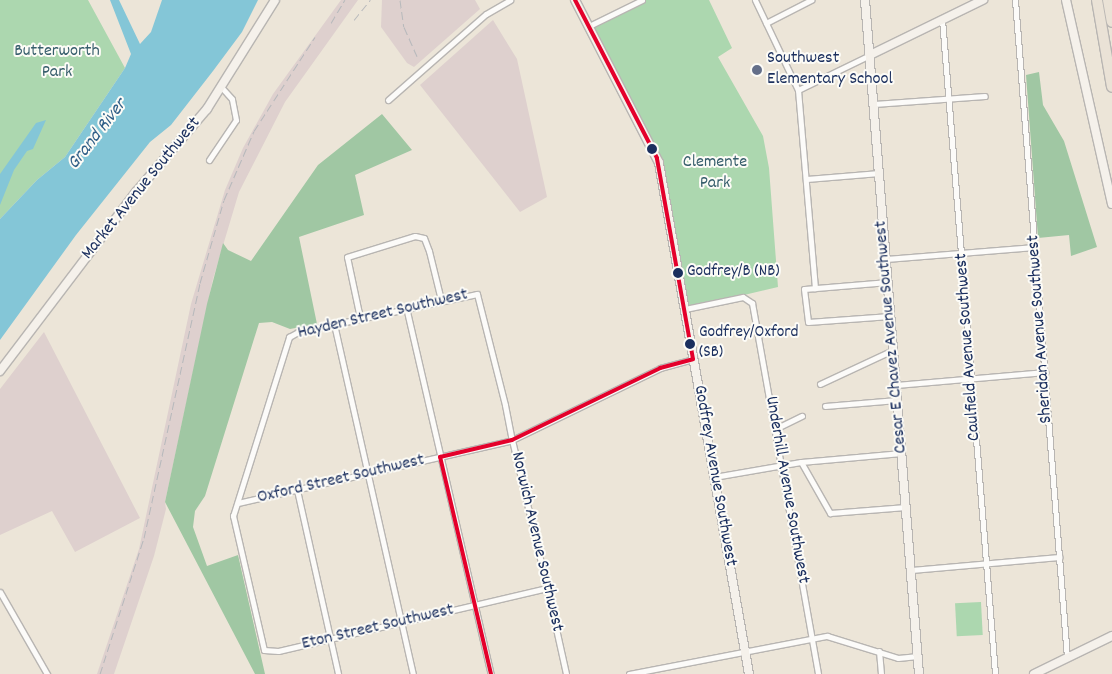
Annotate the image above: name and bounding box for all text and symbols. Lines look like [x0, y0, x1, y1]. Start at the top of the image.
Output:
park label: Butterworth Park [14, 42, 100, 84]
place label: Southwest Elementary School [767, 49, 893, 92]
marker: Southwest Elementary School [751, 64, 763, 76]
water label: Grand River [63, 95, 133, 175]
street label: Market Avenue Southwest [78, 113, 206, 265]
unlabelled marker [647, 144, 657, 154]
park label: Clemente Park [683, 153, 747, 195]
street label: Cesar E Chavez Avenue Southwest [871, 220, 913, 454]
street label: Sheridan Avenue Southwest [1024, 234, 1058, 424]
street label: Caulfield Avenue Southwest [952, 252, 986, 442]
place label: Godfrey/B (NB) [687, 263, 780, 283]
marker: Godfrey/B (NB) [673, 268, 683, 278]
street label: Hayden Street Southwest [296, 285, 470, 345]
place label: Godfrey/Oxford (SB) [699, 324, 799, 364]
marker: Godfrey/Oxford (SB) [685, 339, 695, 349]
street label: Godfrey Avenue Southwest [687, 384, 741, 568]
street label: Underhill Avenue Southwest [759, 395, 813, 585]
street label: Oxford Street Southwest [255, 450, 427, 510]
street label: Norwich Avenue Southwest [505, 450, 567, 634]
street label: Eton Street Southwest [300, 600, 456, 656]

